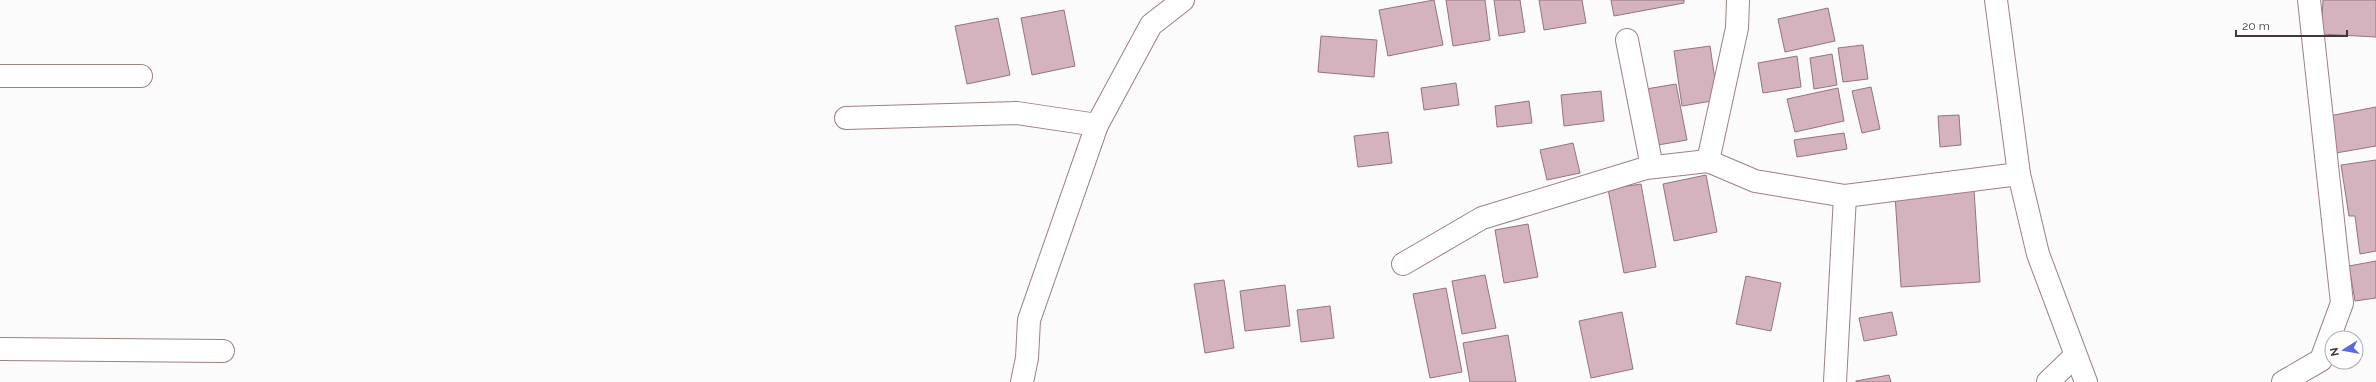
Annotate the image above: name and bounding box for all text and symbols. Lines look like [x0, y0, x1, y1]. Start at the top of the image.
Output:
scale bar [2236, 12, 2347, 38]
text: 20 m [2242, 19, 2270, 33]
north arrow [2324, 330, 2364, 370]
text: N [2327, 346, 2342, 357]

